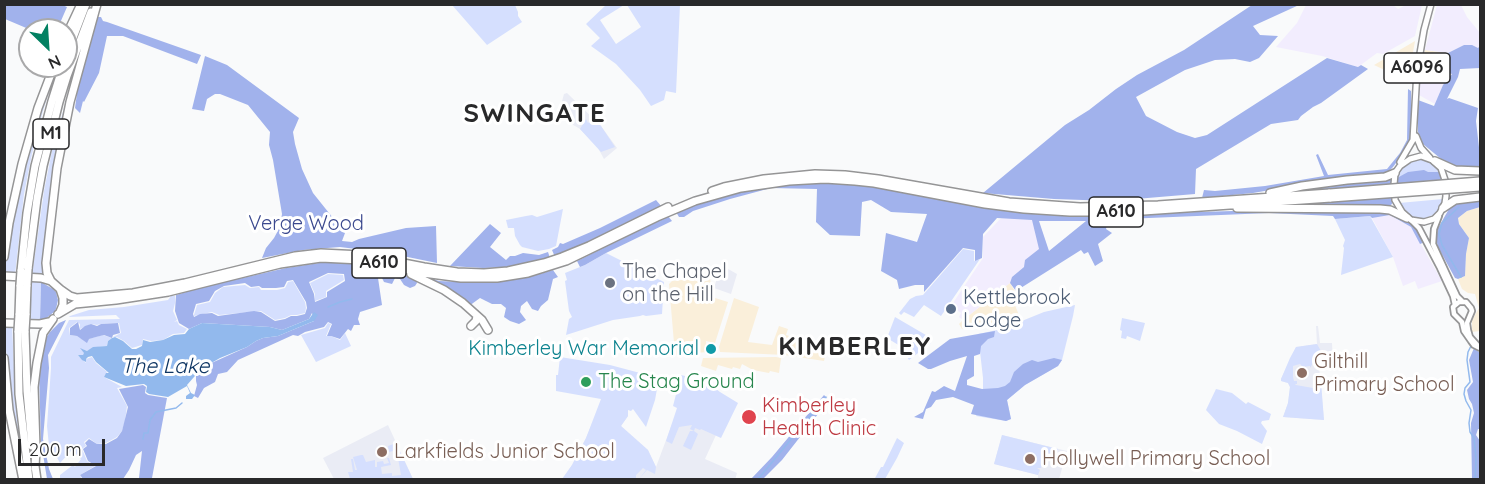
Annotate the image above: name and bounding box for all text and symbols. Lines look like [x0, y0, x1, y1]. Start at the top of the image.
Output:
north arrow [18, 18, 78, 78]
text: N [45, 51, 64, 74]
road number: A6096 [1384, 53, 1450, 83]
district label: SWINGATE [464, 98, 606, 130]
road number: M1 [33, 119, 69, 149]
road number: A610 [1089, 197, 1143, 227]
park label: Verge Wood [248, 212, 364, 236]
road number: A610 [352, 248, 406, 278]
place label: The Chapel on the Hill [622, 260, 727, 307]
marker: The Chapel on the Hill [603, 276, 617, 290]
place label: Kettlebrook Lodge [963, 286, 1071, 333]
marker: Kettlebrook Lodge [944, 302, 958, 316]
district label: KIMBERLEY [778, 331, 932, 363]
place label: Kimberley War Memorial [468, 337, 699, 361]
marker: Kimberley War Memorial [704, 342, 718, 356]
place label: Gilthill Primary School [1314, 350, 1454, 397]
water label: The Lake [121, 354, 209, 380]
marker: Gilthill Primary School [1295, 366, 1309, 380]
place label: The Stag Ground [598, 370, 755, 394]
marker: The Stag Ground [579, 375, 593, 389]
place label: Kimberley Health Clinic [762, 394, 876, 441]
marker: Kimberley Health Clinic [740, 408, 758, 426]
scale bar [21, 427, 108, 465]
text: 200 m [29, 438, 82, 461]
place label: Larkfields Junior School [394, 440, 615, 464]
marker: Larkfields Junior School [375, 445, 389, 459]
place label: Hollywell Primary School [1042, 447, 1270, 471]
marker: Hollywell Primary School [1023, 452, 1037, 466]

